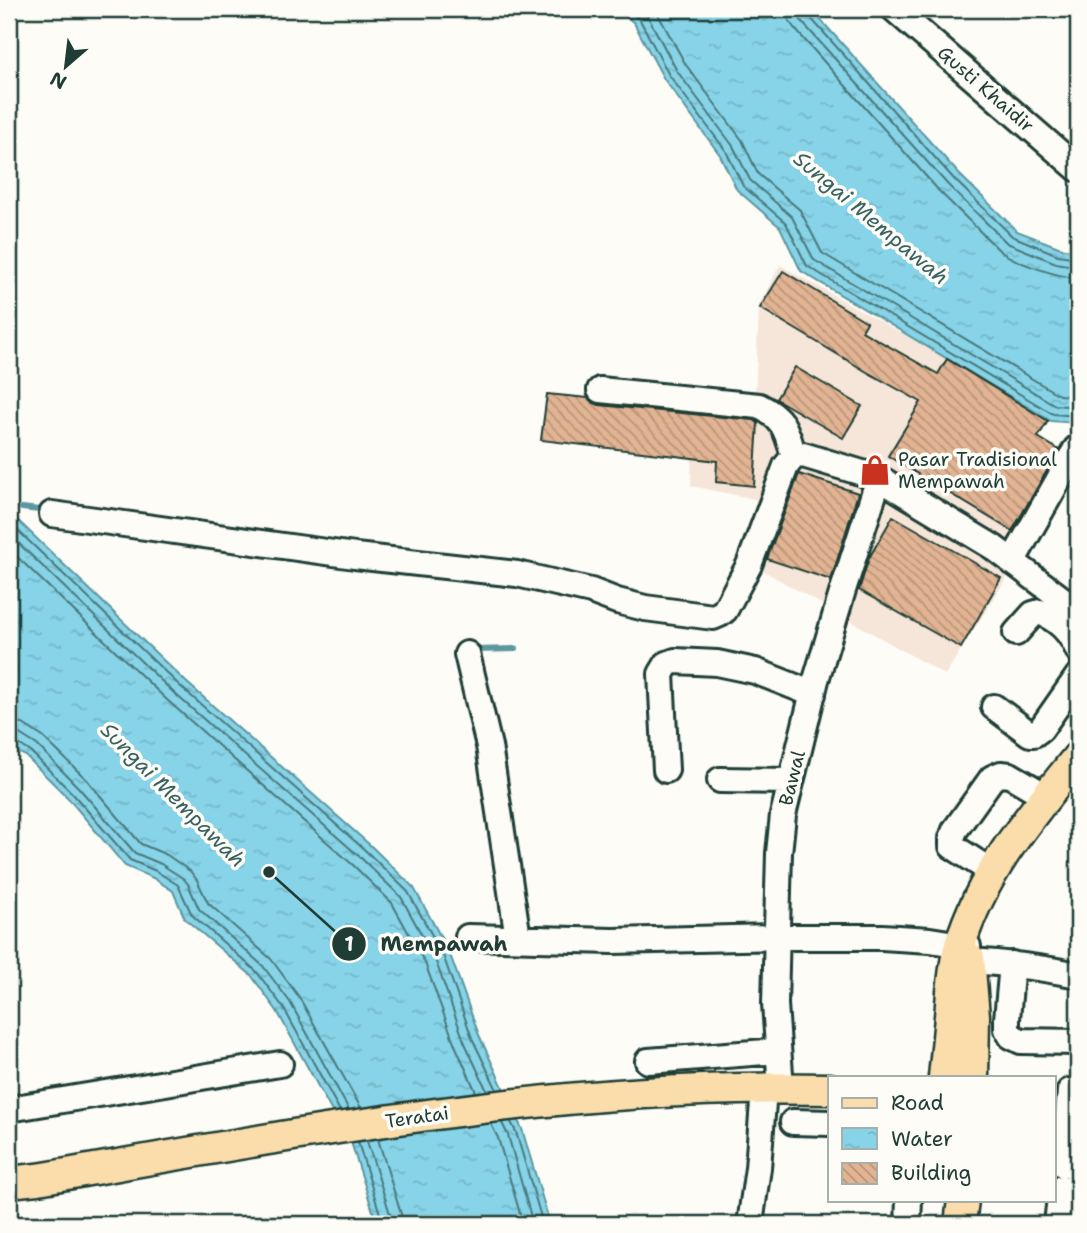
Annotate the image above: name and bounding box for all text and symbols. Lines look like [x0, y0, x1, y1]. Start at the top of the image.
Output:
north arrow [32, 32, 102, 102]
street label: Gusti Khaidir [932, 40, 1040, 138]
text: N [46, 66, 71, 95]
water label: Sungai Mempawah [788, 145, 954, 291]
place label: Pasar Tradisional Mempawah [898, 447, 1057, 494]
shop icon: Pasar Tradisional Mempawah [858, 453, 892, 487]
water label: Sungai Mempawah [94, 716, 252, 874]
street label: Bawal [773, 748, 811, 808]
callout: Mempawah [332, 923, 522, 965]
text: 1 [344, 930, 354, 958]
text: Mempawah [380, 930, 508, 958]
legend [828, 1076, 1056, 1202]
text: Road [891, 1089, 944, 1117]
street label: Teratai [384, 1100, 450, 1134]
text: Water [891, 1125, 953, 1153]
text: Building [891, 1159, 971, 1187]

